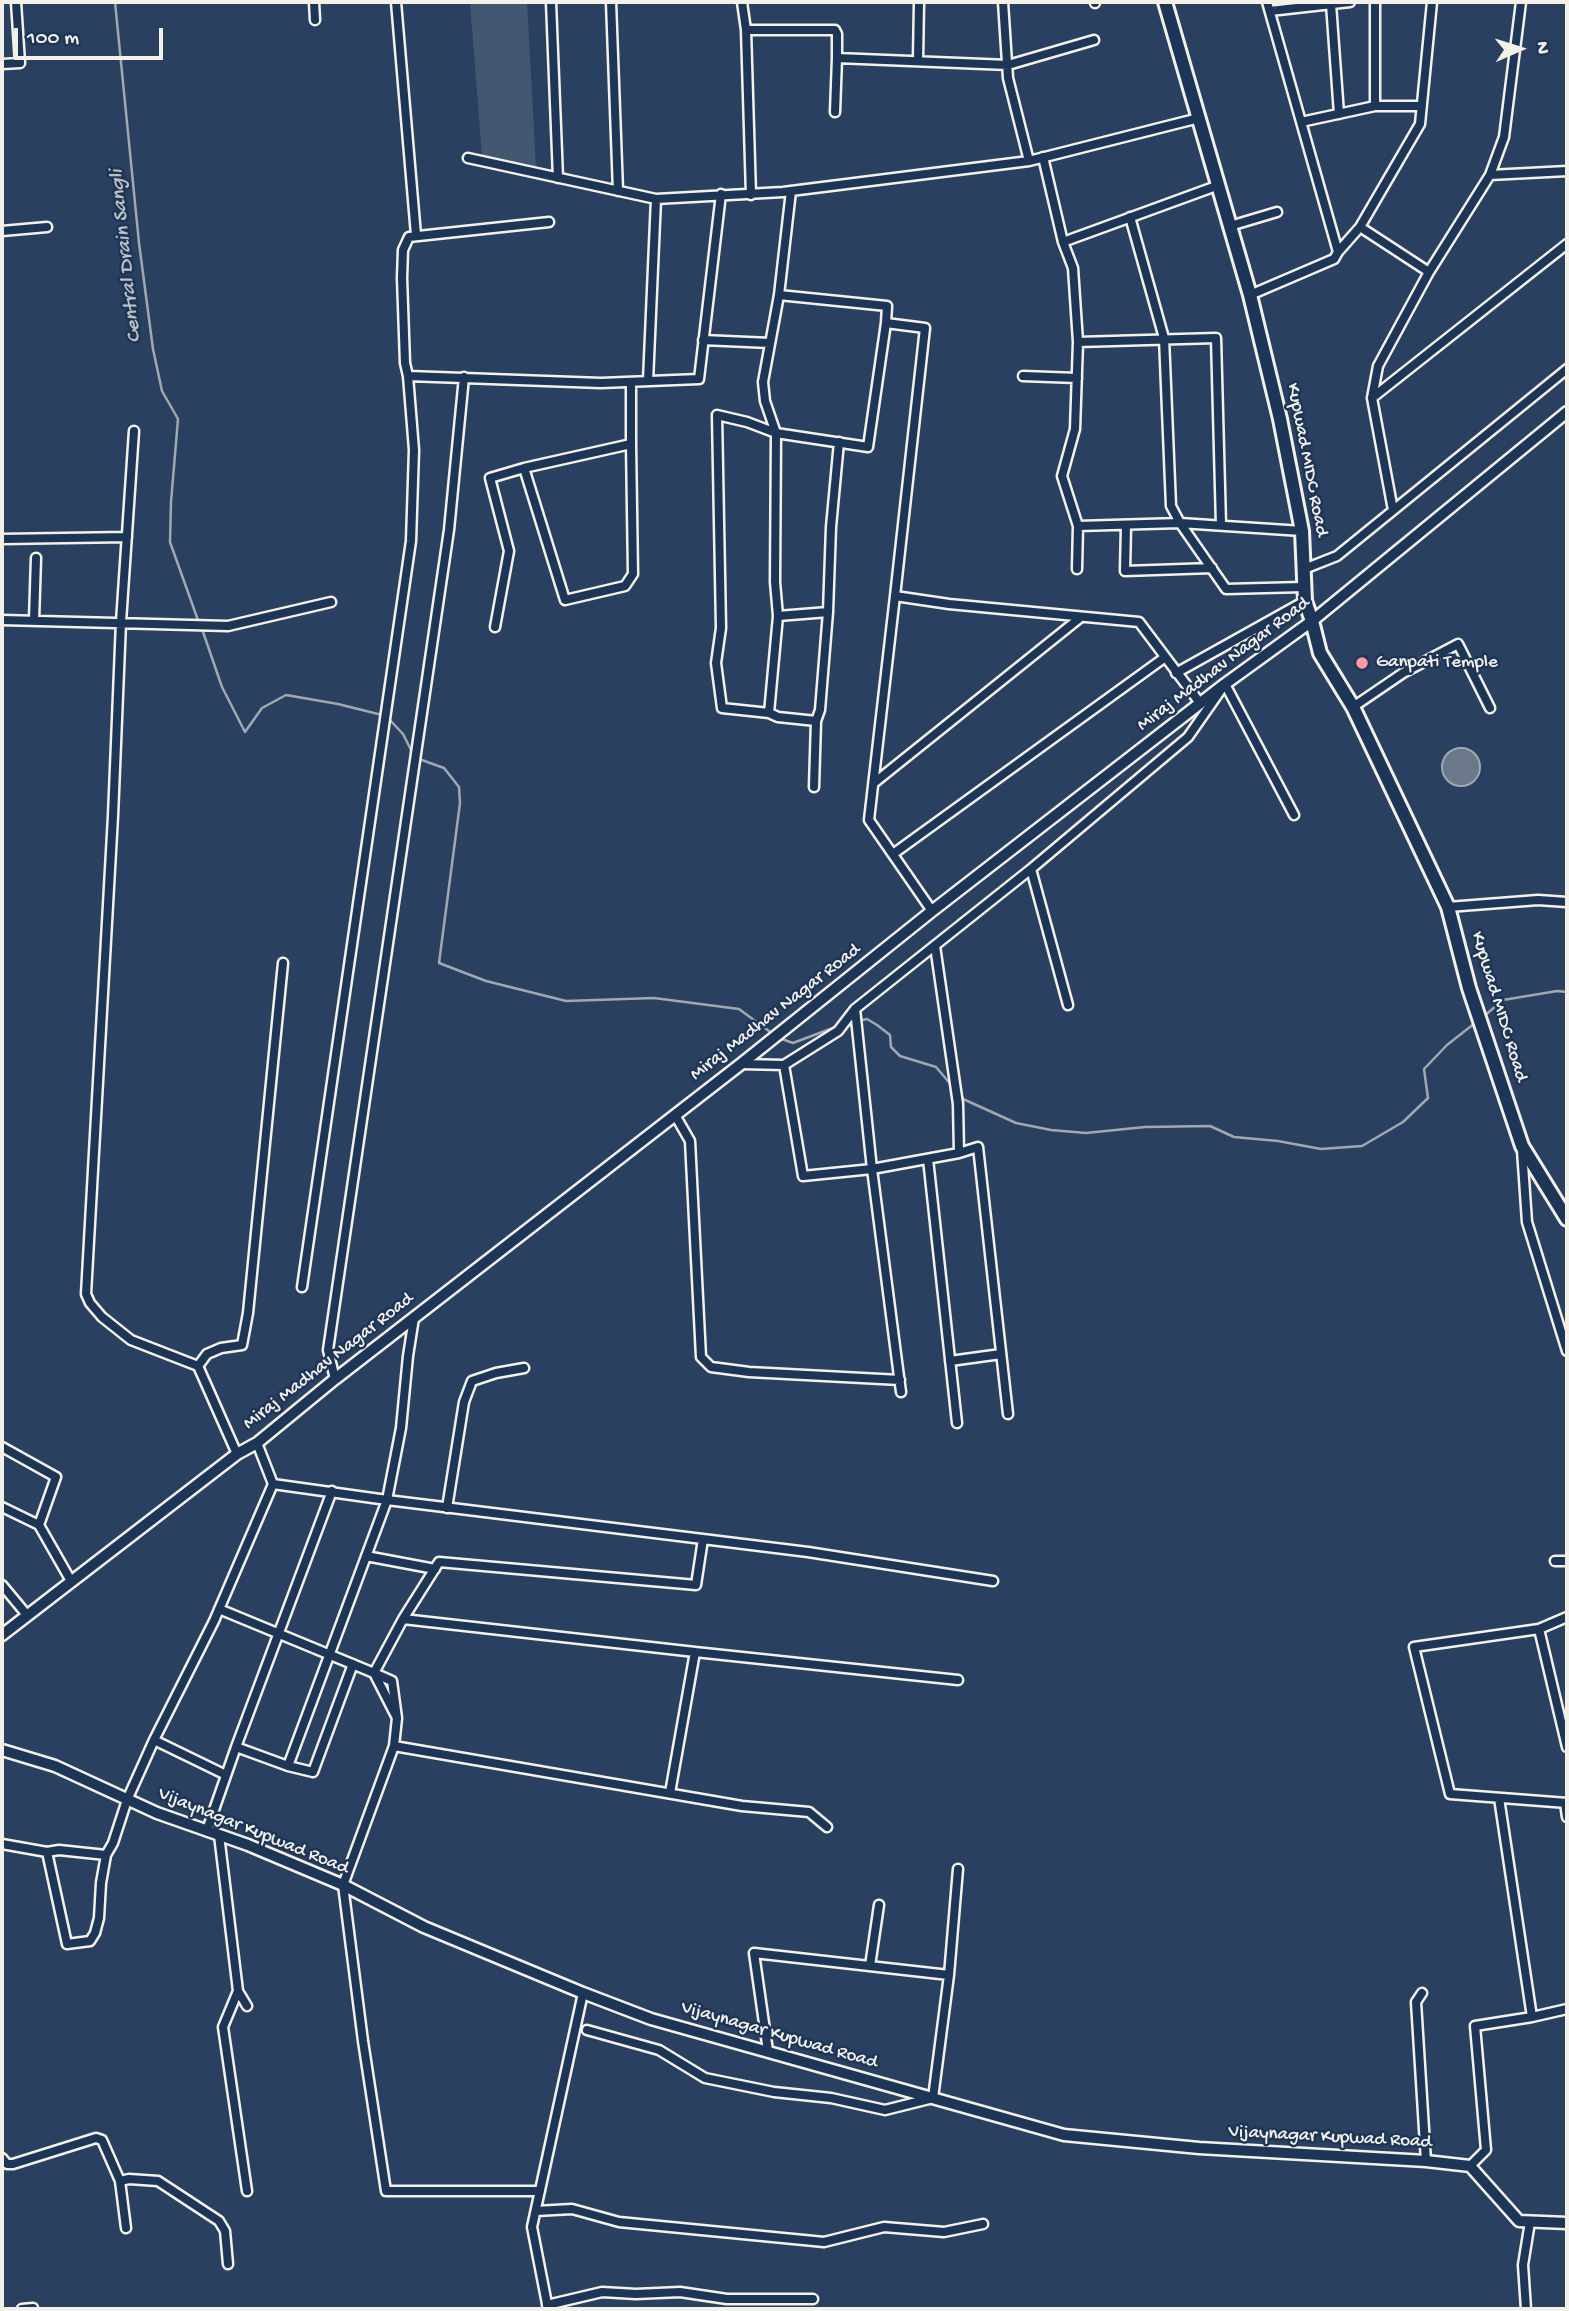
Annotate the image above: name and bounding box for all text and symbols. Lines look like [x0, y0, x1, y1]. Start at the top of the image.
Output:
scale bar [18, 14, 166, 58]
north arrow [1485, 14, 1555, 84]
text: 100 m [27, 27, 79, 52]
text: N [1530, 41, 1553, 55]
water label: Central Drain Sangli [105, 168, 149, 344]
street label: Kupwad MIDC Road [1280, 381, 1332, 539]
street label: Miraj Madhav Nagar Road [1133, 593, 1315, 737]
place label: Ganpati Temple [1376, 652, 1498, 674]
marker: Ganpati Temple [1354, 655, 1370, 671]
street label: Kupwad MIDC Road [1464, 929, 1532, 1085]
street label: Miraj Madhav Nagar Road [686, 939, 866, 1087]
street label: Miraj Madhav Nagar Road [239, 1288, 419, 1436]
street label: Vijaynagar Kupwad Road [154, 1783, 352, 1881]
street label: Vijaynagar Kupwad Road [678, 1997, 880, 2075]
street label: Vijaynagar Kupwad Road [1228, 2121, 1432, 2155]

